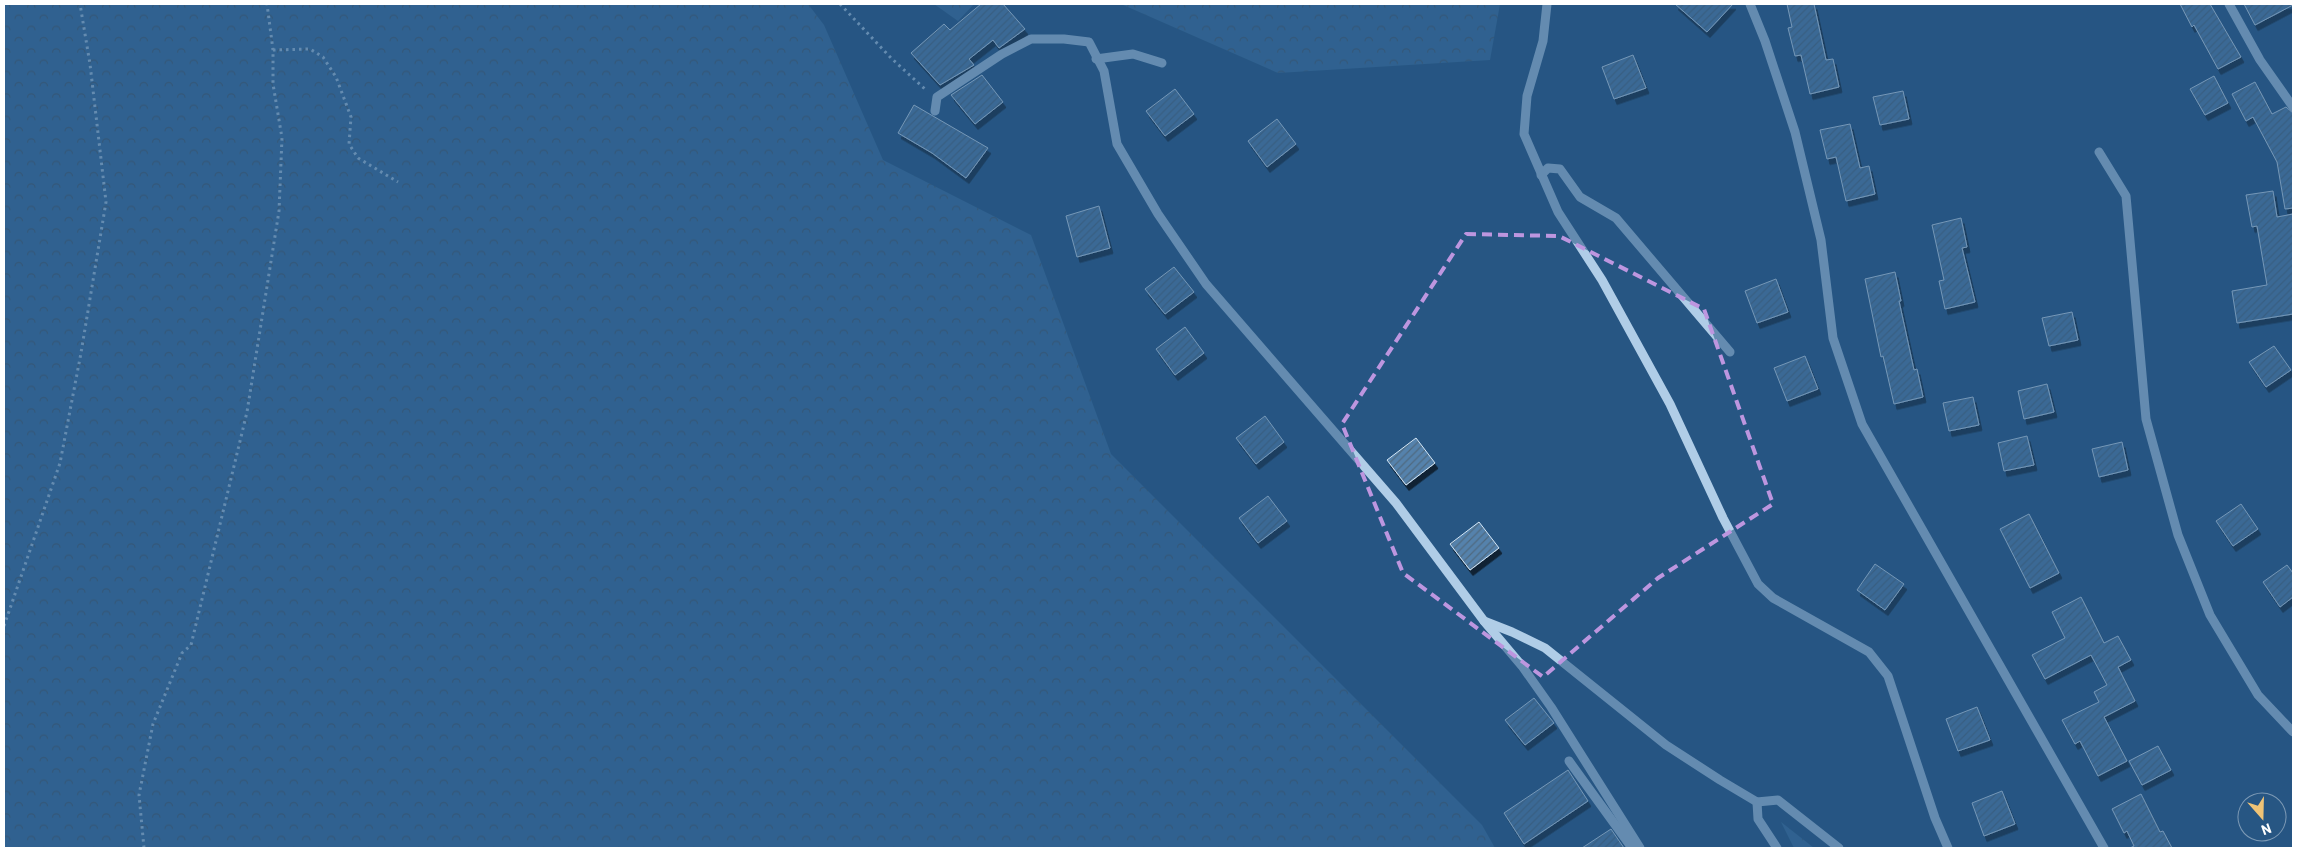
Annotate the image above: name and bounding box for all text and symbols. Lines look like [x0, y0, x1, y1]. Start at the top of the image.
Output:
north arrow [2237, 792, 2287, 842]
text: N [2259, 820, 2274, 839]

